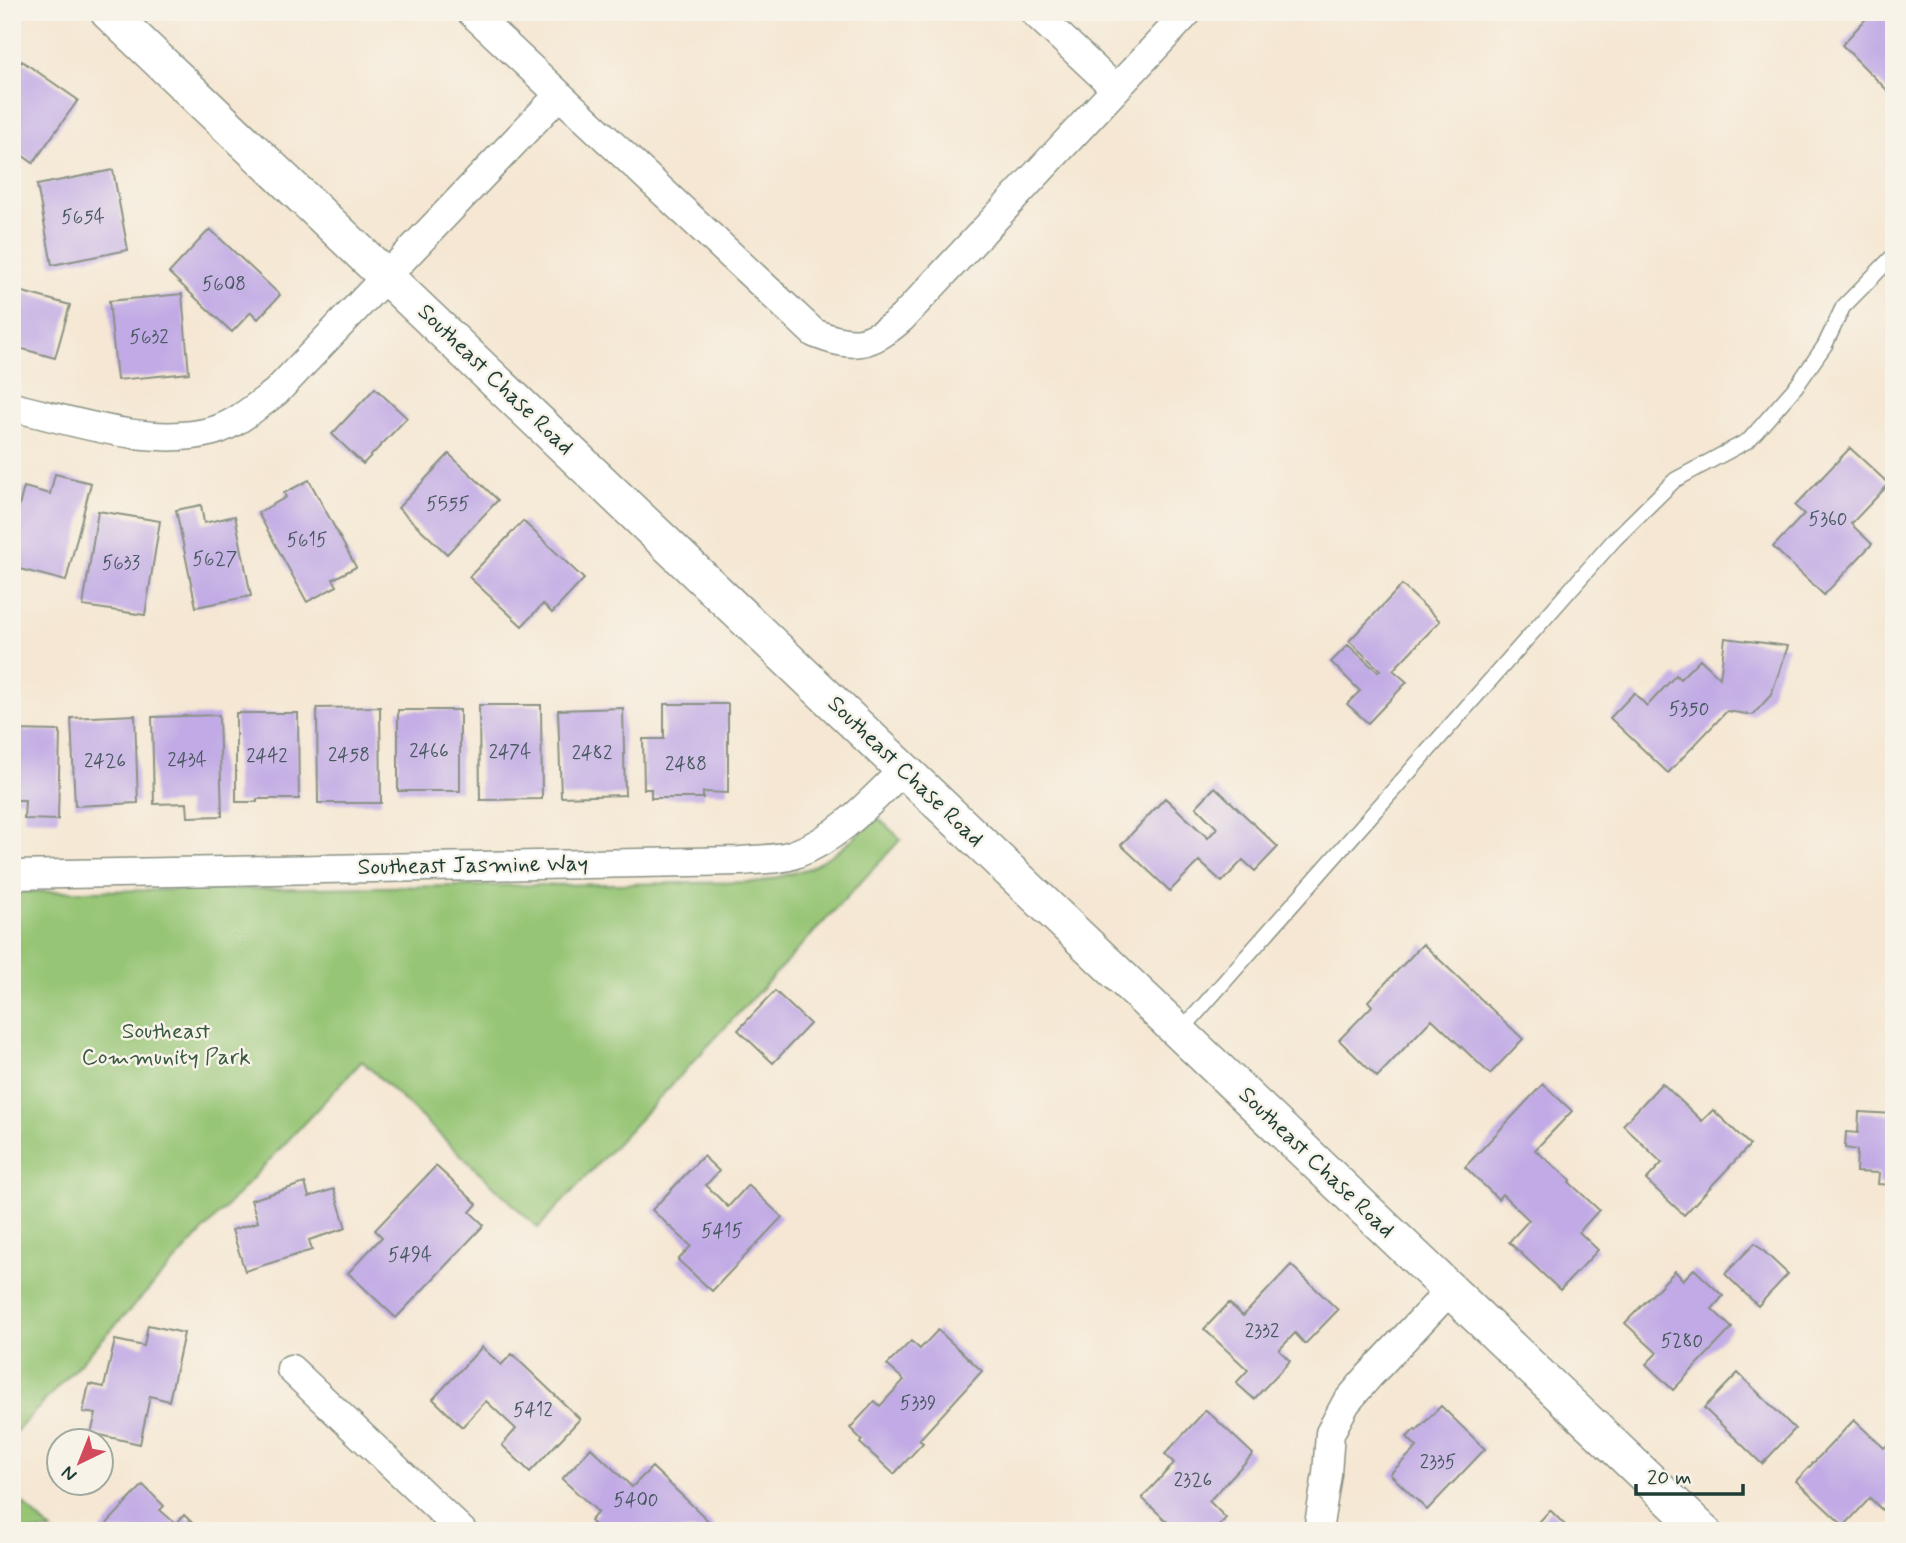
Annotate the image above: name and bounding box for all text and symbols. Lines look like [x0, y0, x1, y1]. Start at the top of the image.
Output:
house number: 5654 [61, 205, 105, 230]
house number: 5608 [202, 272, 246, 297]
street label: Southeast Chase Road [410, 298, 580, 462]
house number: 5632 [130, 325, 168, 350]
house number: 5555 [426, 492, 470, 517]
house number: 5360 [1808, 507, 1848, 532]
house number: 5615 [287, 528, 327, 553]
house number: 5627 [193, 547, 237, 572]
house number: 5633 [102, 551, 141, 576]
street label: Southeast Chase Road [820, 690, 990, 854]
house number: 5350 [1669, 697, 1709, 722]
house number: 2466 [409, 739, 449, 764]
house number: 2474 [489, 740, 531, 765]
house number: 2482 [572, 741, 612, 766]
house number: 2458 [328, 743, 370, 768]
house number: 2442 [246, 744, 288, 769]
house number: 2434 [167, 748, 207, 773]
house number: 2426 [84, 749, 126, 774]
house number: 2488 [665, 752, 707, 777]
street label: Southeast Jasmine Way [357, 849, 589, 883]
park label: Southeast Community Park [81, 1017, 251, 1073]
street label: Southeast Chase Road [1231, 1081, 1401, 1245]
house number: 5415 [701, 1219, 743, 1244]
house number: 5494 [388, 1243, 432, 1268]
house number: 2332 [1245, 1319, 1279, 1344]
house number: 5280 [1661, 1329, 1703, 1354]
house number: 5339 [900, 1391, 936, 1416]
house number: 5412 [513, 1398, 553, 1423]
north arrow [46, 1428, 116, 1498]
house number: 2335 [1420, 1450, 1456, 1475]
scale bar [1636, 1452, 1743, 1496]
text: N [56, 1460, 83, 1487]
text: 20 m [1647, 1464, 1692, 1492]
house number: 2326 [1174, 1468, 1212, 1493]
house number: 5400 [614, 1488, 658, 1513]

